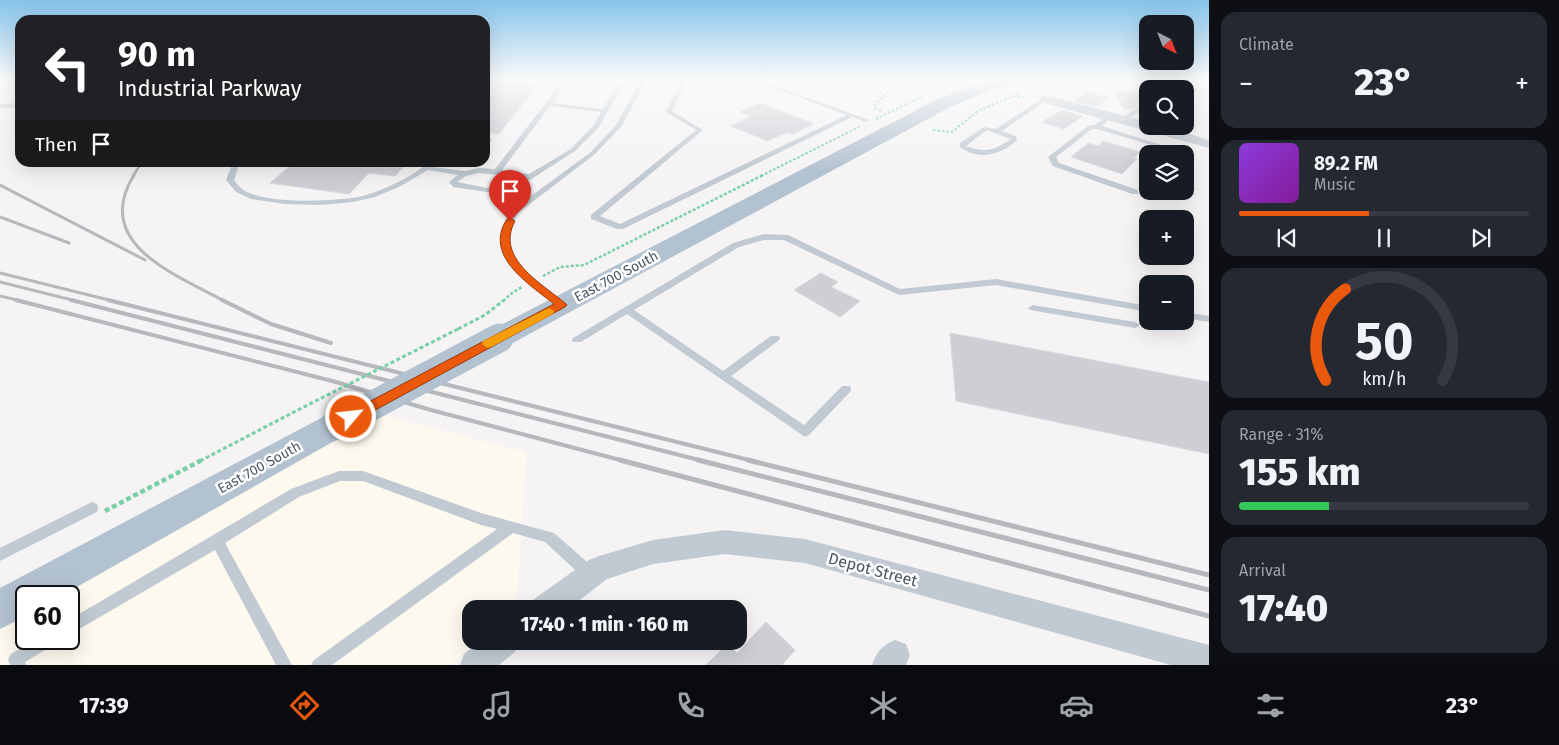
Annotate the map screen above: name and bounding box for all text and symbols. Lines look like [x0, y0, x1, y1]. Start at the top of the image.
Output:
north arrow [1139, 15, 1194, 70]
map controls [1139, 15, 1194, 330]
text: 90 m [118, 33, 196, 75]
icon: left [35, 35, 100, 100]
text: Climate [1239, 35, 1294, 54]
text: 23° [1354, 59, 1414, 105]
text: − [1239, 67, 1253, 100]
text: + [1515, 67, 1529, 100]
text: Industrial Parkway [118, 75, 302, 102]
button: search [1139, 80, 1194, 135]
icon: arrive [87, 130, 115, 158]
text: Then [35, 133, 77, 156]
button: layers [1139, 145, 1194, 200]
text: 89.2 FM [1314, 152, 1378, 175]
pin [489, 170, 531, 221]
text: Music [1314, 175, 1355, 194]
icon: arrive [496, 177, 524, 205]
button: + [1139, 210, 1194, 265]
icon: previous [1273, 224, 1301, 252]
icon: pause [1370, 224, 1398, 252]
icon: next [1467, 224, 1495, 252]
street label: East 700 South [571, 247, 661, 306]
button: − [1139, 275, 1194, 330]
text: 50 [1355, 310, 1413, 373]
text: km/h [1362, 368, 1406, 390]
position arrow [324, 390, 376, 442]
text: Range · 31% [1239, 425, 1323, 444]
street label: East 700 South [215, 438, 304, 497]
text: 155 km [1239, 449, 1360, 495]
street label: Depot Street [826, 548, 920, 591]
text: Arrival [1239, 561, 1286, 580]
speed limit sign: 60 [15, 585, 80, 650]
text: 17:40 [1239, 585, 1328, 631]
text: 17:40 · 1 min · 160 m [520, 613, 689, 636]
icon: directions [287, 688, 322, 723]
icon: music [480, 688, 515, 723]
icon: phone [673, 688, 708, 723]
icon: climate [866, 688, 901, 723]
icon: car [1059, 688, 1094, 723]
icon: filters [1253, 688, 1288, 723]
text: 17:39 [79, 692, 129, 719]
text: 23° [1446, 692, 1480, 719]

